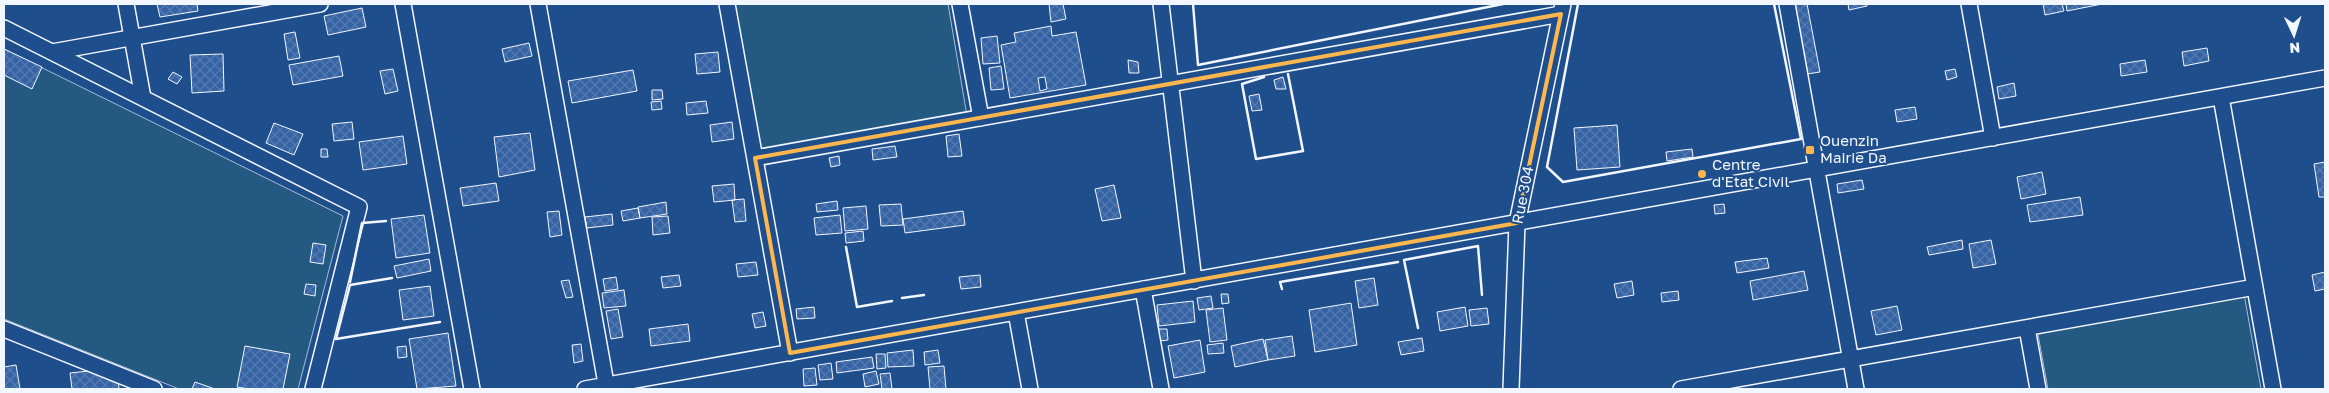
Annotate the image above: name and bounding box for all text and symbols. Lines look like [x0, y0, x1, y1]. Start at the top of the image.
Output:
north arrow [2269, 10, 2319, 60]
text: N [2289, 40, 2301, 57]
place label: Ouenzin Mairie Da [1820, 131, 1887, 166]
marker: Ouenzin Mairie Da [1804, 144, 1816, 156]
place label: Centre d'Etat Civil [1712, 155, 1789, 190]
street label: Rue 304 [1508, 164, 1536, 225]
marker: Centre d'Etat Civil [1696, 168, 1708, 180]

